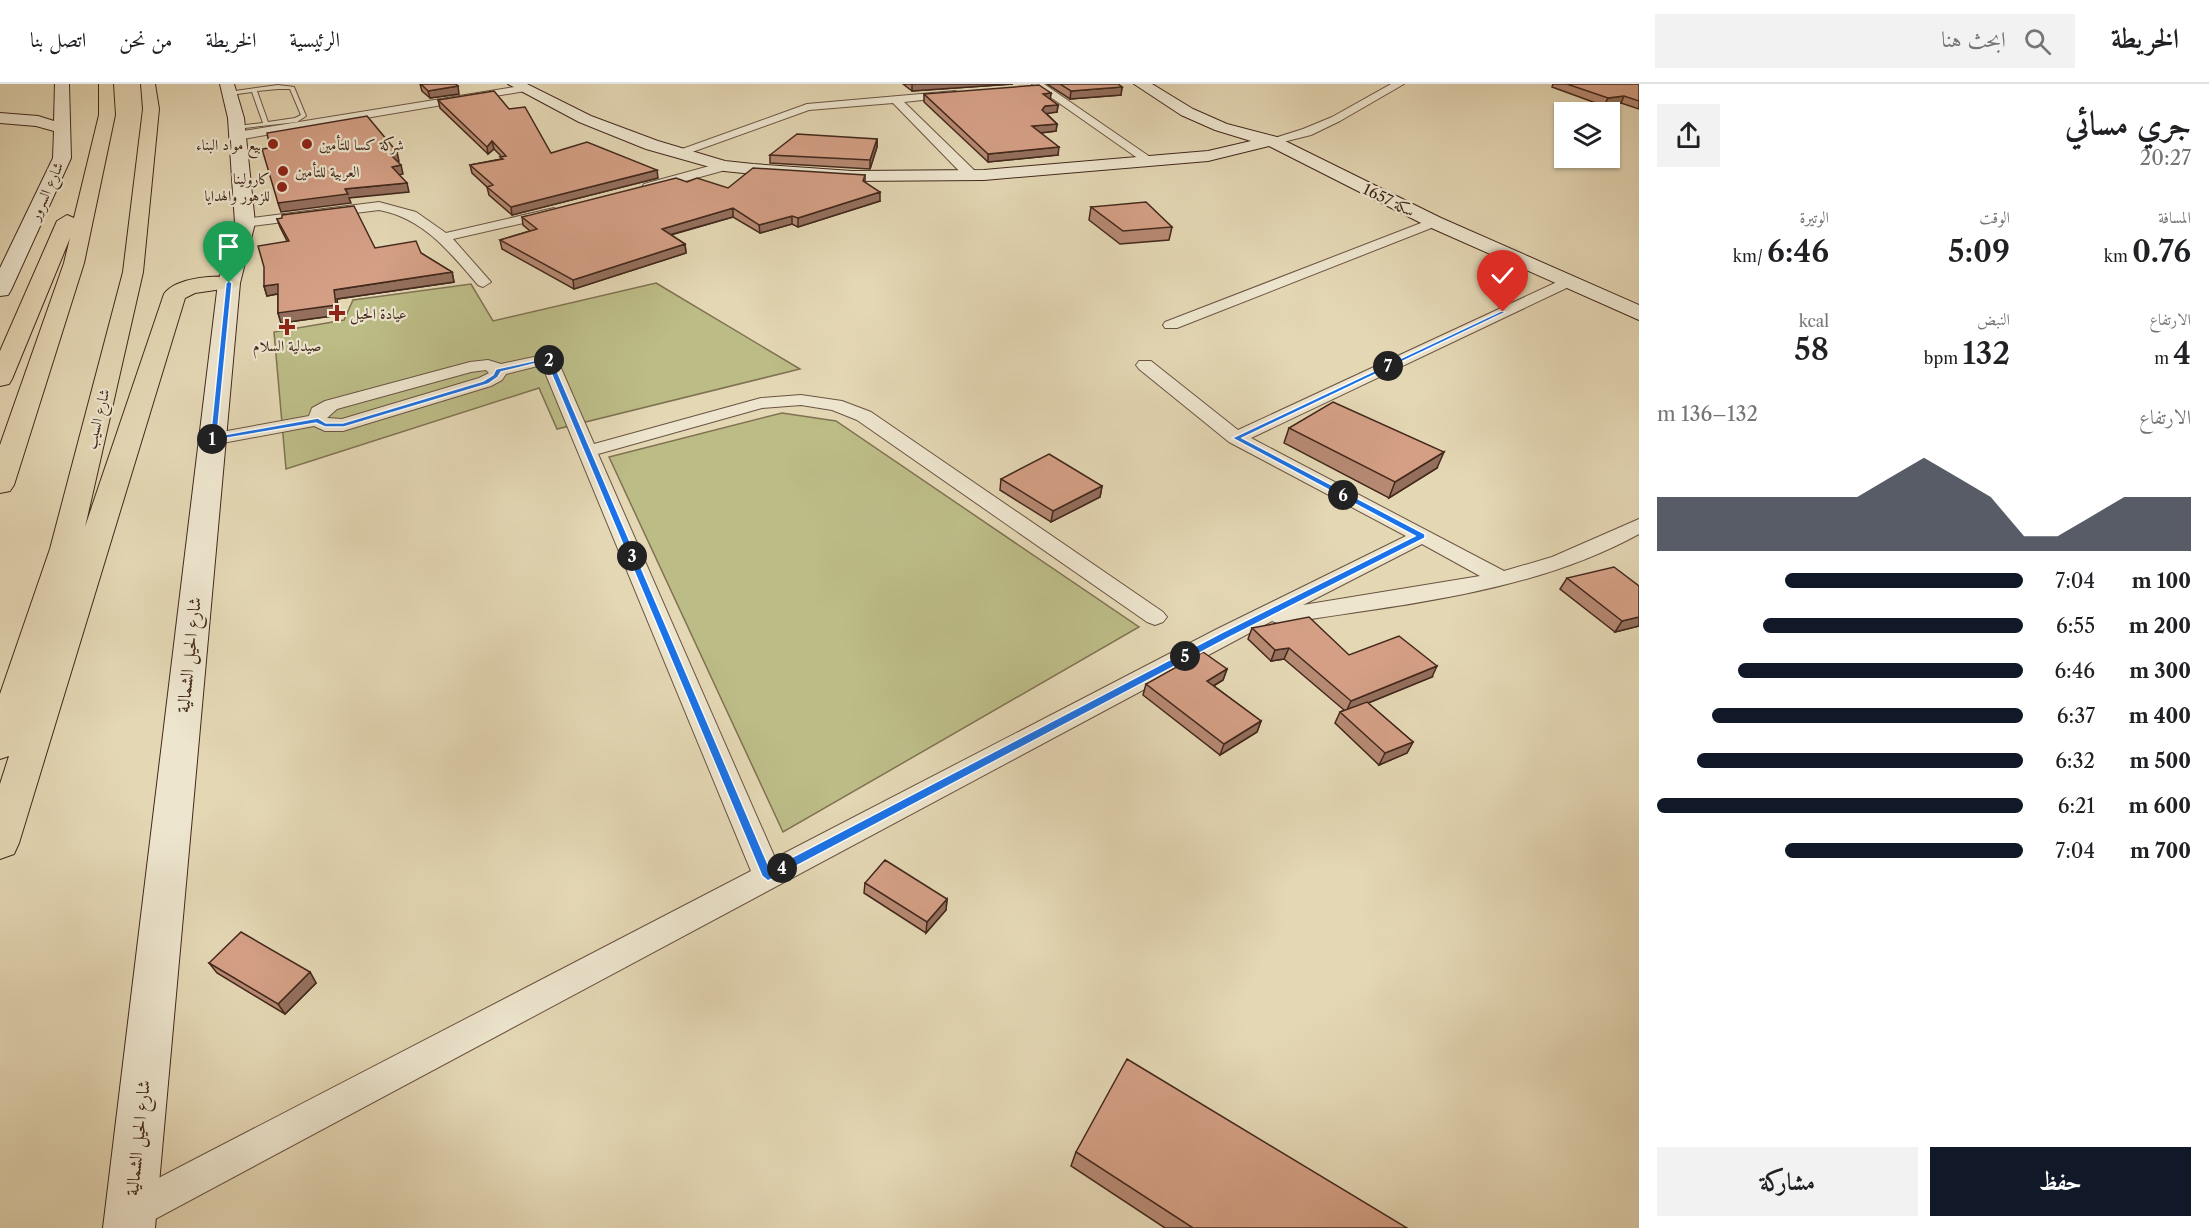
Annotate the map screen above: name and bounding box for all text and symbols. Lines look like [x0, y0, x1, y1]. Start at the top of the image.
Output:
search box [1655, 14, 2075, 68]
text: الخريطة [2111, 21, 2179, 55]
icon: search [2021, 25, 2054, 58]
text: ابحث هنا [1941, 26, 2006, 53]
text: اتصل بنا [30, 27, 86, 52]
text: من نحن [119, 27, 172, 52]
text: الخريطة [205, 27, 257, 52]
text: الرئيسية [290, 27, 340, 52]
map controls [1554, 102, 1620, 168]
button: layers [1554, 102, 1620, 168]
text: جري مسائي [2065, 103, 2191, 144]
button: share [1657, 104, 1720, 167]
place label: شركة كسا للتأمين [319, 134, 404, 155]
place label: بيع مواد البناء [196, 135, 261, 159]
marker: بيع مواد البناء [266, 137, 280, 151]
marker: شركة كسا للتأمين [300, 137, 314, 151]
text: 20:27 [2140, 146, 2191, 170]
street label: شارع السرور [24, 159, 71, 227]
place label: العربية للتأمين [295, 161, 360, 182]
marker: العربية للتأمين [276, 164, 290, 178]
place label: كارولينا للزهور والهدايا [204, 169, 270, 206]
street label: سكة 1657 [1360, 179, 1418, 221]
marker: كارولينا للزهور والهدايا [275, 180, 289, 194]
text: الوتيرة [1799, 207, 1829, 227]
text: الوقت [1979, 207, 2010, 227]
text: المسافة [2158, 207, 2191, 227]
pin [203, 221, 254, 283]
icon: arrive [212, 230, 245, 263]
text: 6:46 [1767, 233, 1829, 270]
text: 5:09 [1948, 233, 2010, 270]
text: 0.76 [2132, 233, 2191, 270]
text: /km [1733, 246, 1767, 266]
text: km [2104, 246, 2132, 266]
pin [1477, 250, 1528, 312]
icon: check [1486, 259, 1519, 292]
marker: عيادة الحيل [328, 304, 346, 322]
place label: عيادة الحيل [350, 304, 407, 325]
text: النبض [1977, 309, 2010, 329]
text: الارتفاع [2149, 309, 2191, 329]
text: kcal [1799, 311, 1829, 331]
marker: صيدلية السلام [280, 320, 294, 334]
text: 58 [1794, 331, 1829, 368]
text: 132 [1962, 335, 2010, 372]
text: 4 [2173, 335, 2191, 372]
place label: صيدلية السلام [253, 336, 321, 359]
pin: 2 [534, 345, 564, 375]
text: bpm [1924, 348, 1962, 368]
text: m [2154, 348, 2173, 368]
text: 2 [544, 350, 554, 370]
pin: 7 [1373, 351, 1403, 381]
text: 7 [1384, 356, 1392, 376]
street label: شارع السيب [80, 387, 118, 452]
text: 132–136 m [1657, 402, 1758, 426]
text: الارتفاع [2139, 405, 2191, 429]
pin: 1 [197, 424, 227, 454]
text: 1 [208, 429, 216, 449]
pin: 6 [1328, 480, 1358, 510]
text: 6 [1338, 485, 1348, 505]
pin: 3 [617, 541, 647, 571]
text: 3 [627, 546, 637, 566]
text: 7:04 [2055, 569, 2095, 593]
text: 100 m [2132, 569, 2191, 593]
street label: شارع الحيل الشمالية [172, 596, 210, 714]
text: 6:55 [2056, 614, 2095, 638]
text: 200 m [2129, 614, 2191, 638]
pin: 5 [1170, 641, 1200, 671]
text: 5 [1181, 646, 1189, 666]
text: 6:46 [2054, 659, 2095, 683]
text: 300 m [2129, 659, 2191, 683]
text: 6:37 [2057, 704, 2095, 728]
text: 400 m [2129, 704, 2191, 728]
text: 6:32 [2055, 749, 2095, 773]
text: 500 m [2130, 749, 2191, 773]
text: 6:21 [2058, 794, 2095, 818]
text: 600 m [2129, 794, 2191, 818]
text: 7:04 [2055, 839, 2095, 863]
text: 700 m [2130, 839, 2191, 863]
pin: 4 [767, 853, 797, 883]
text: 4 [777, 858, 787, 878]
street label: شارع الحيل الشمالية [121, 1079, 159, 1197]
button: مشاركة [1657, 1147, 1918, 1216]
button: حفظ [1930, 1147, 2191, 1216]

